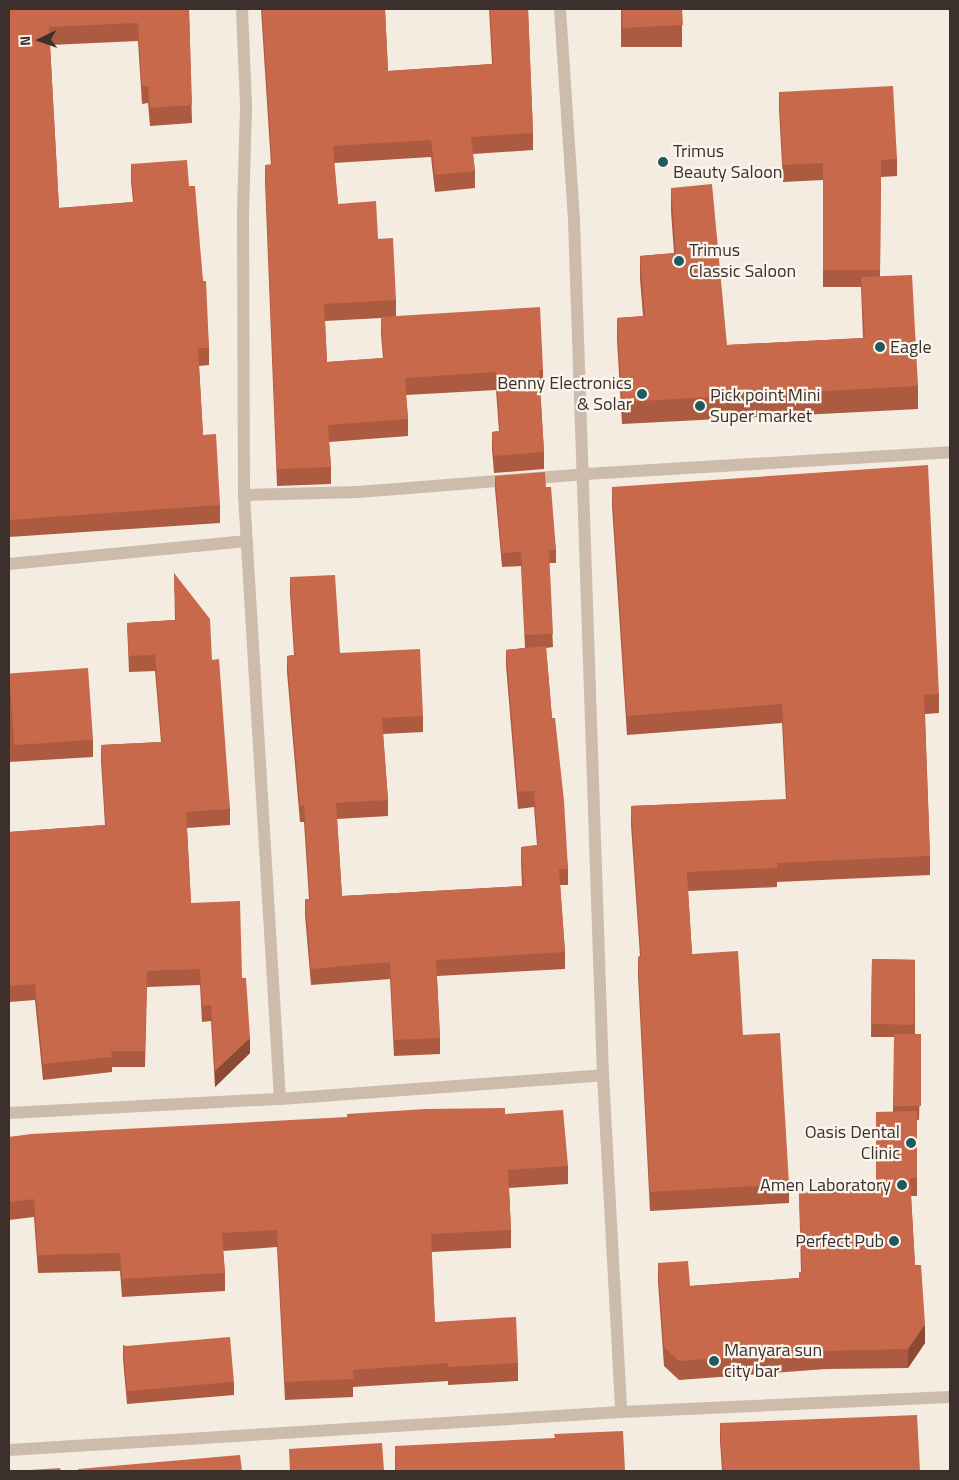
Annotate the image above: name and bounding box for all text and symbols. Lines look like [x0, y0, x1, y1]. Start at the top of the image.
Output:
north arrow [15, 15, 65, 65]
text: N [14, 35, 35, 46]
place label: Trimus Beauty Saloon [673, 141, 782, 183]
marker: Trimus Beauty Saloon [657, 156, 669, 168]
place label: Trimus Classic Saloon [689, 240, 796, 282]
marker: Trimus Classic Saloon [673, 255, 685, 267]
place label: Eagle [890, 336, 931, 358]
marker: Eagle [874, 341, 886, 353]
place label: Benny Electronics & Solar [497, 373, 632, 416]
place label: Pick point Mini Super market [710, 385, 821, 428]
marker: Benny Electronics & Solar [636, 388, 648, 400]
marker: Pick point Mini Super market [694, 400, 706, 412]
place label: Oasis Dental Clinic [805, 1122, 900, 1164]
marker: Oasis Dental Clinic [904, 1136, 918, 1150]
place label: Amen Laboratory [760, 1174, 891, 1196]
marker: Amen Laboratory [895, 1178, 909, 1192]
place label: Perfect Pub [795, 1230, 884, 1252]
marker: Perfect Pub [888, 1235, 900, 1247]
place label: Manyara sun city bar [724, 1340, 822, 1382]
marker: Manyara sun city bar [708, 1355, 720, 1367]

